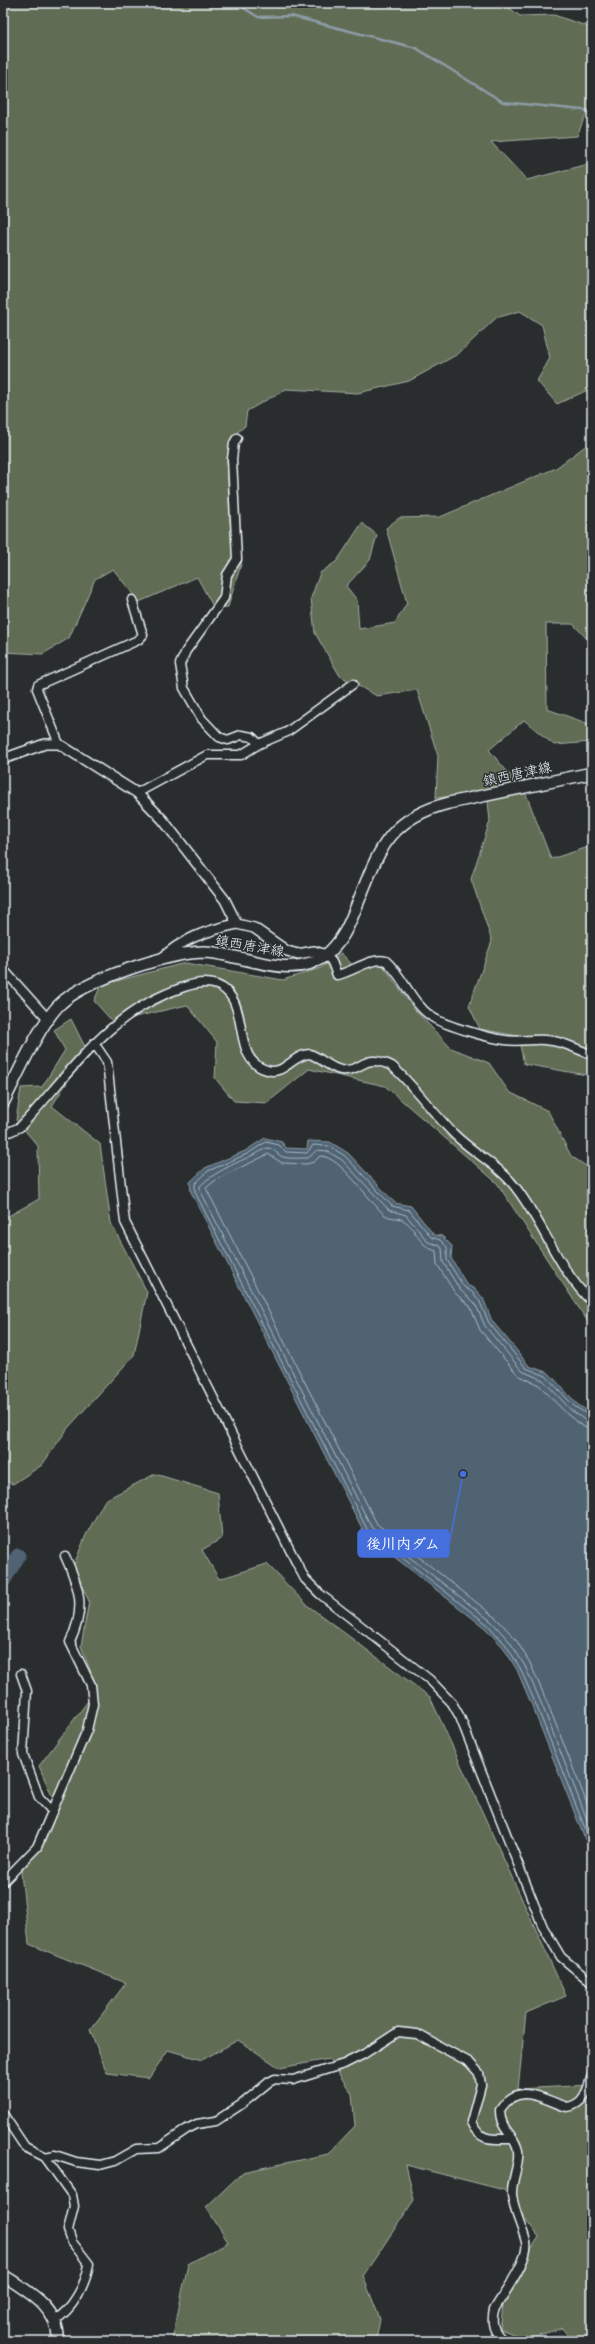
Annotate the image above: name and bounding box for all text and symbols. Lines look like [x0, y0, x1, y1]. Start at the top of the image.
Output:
street label: 鎮西唐津線 [481, 755, 553, 791]
street label: 鎮西唐津線 [214, 929, 286, 961]
callout: 後川内ダム [358, 1530, 449, 1557]
text: 後川内ダム [366, 1531, 440, 1554]

